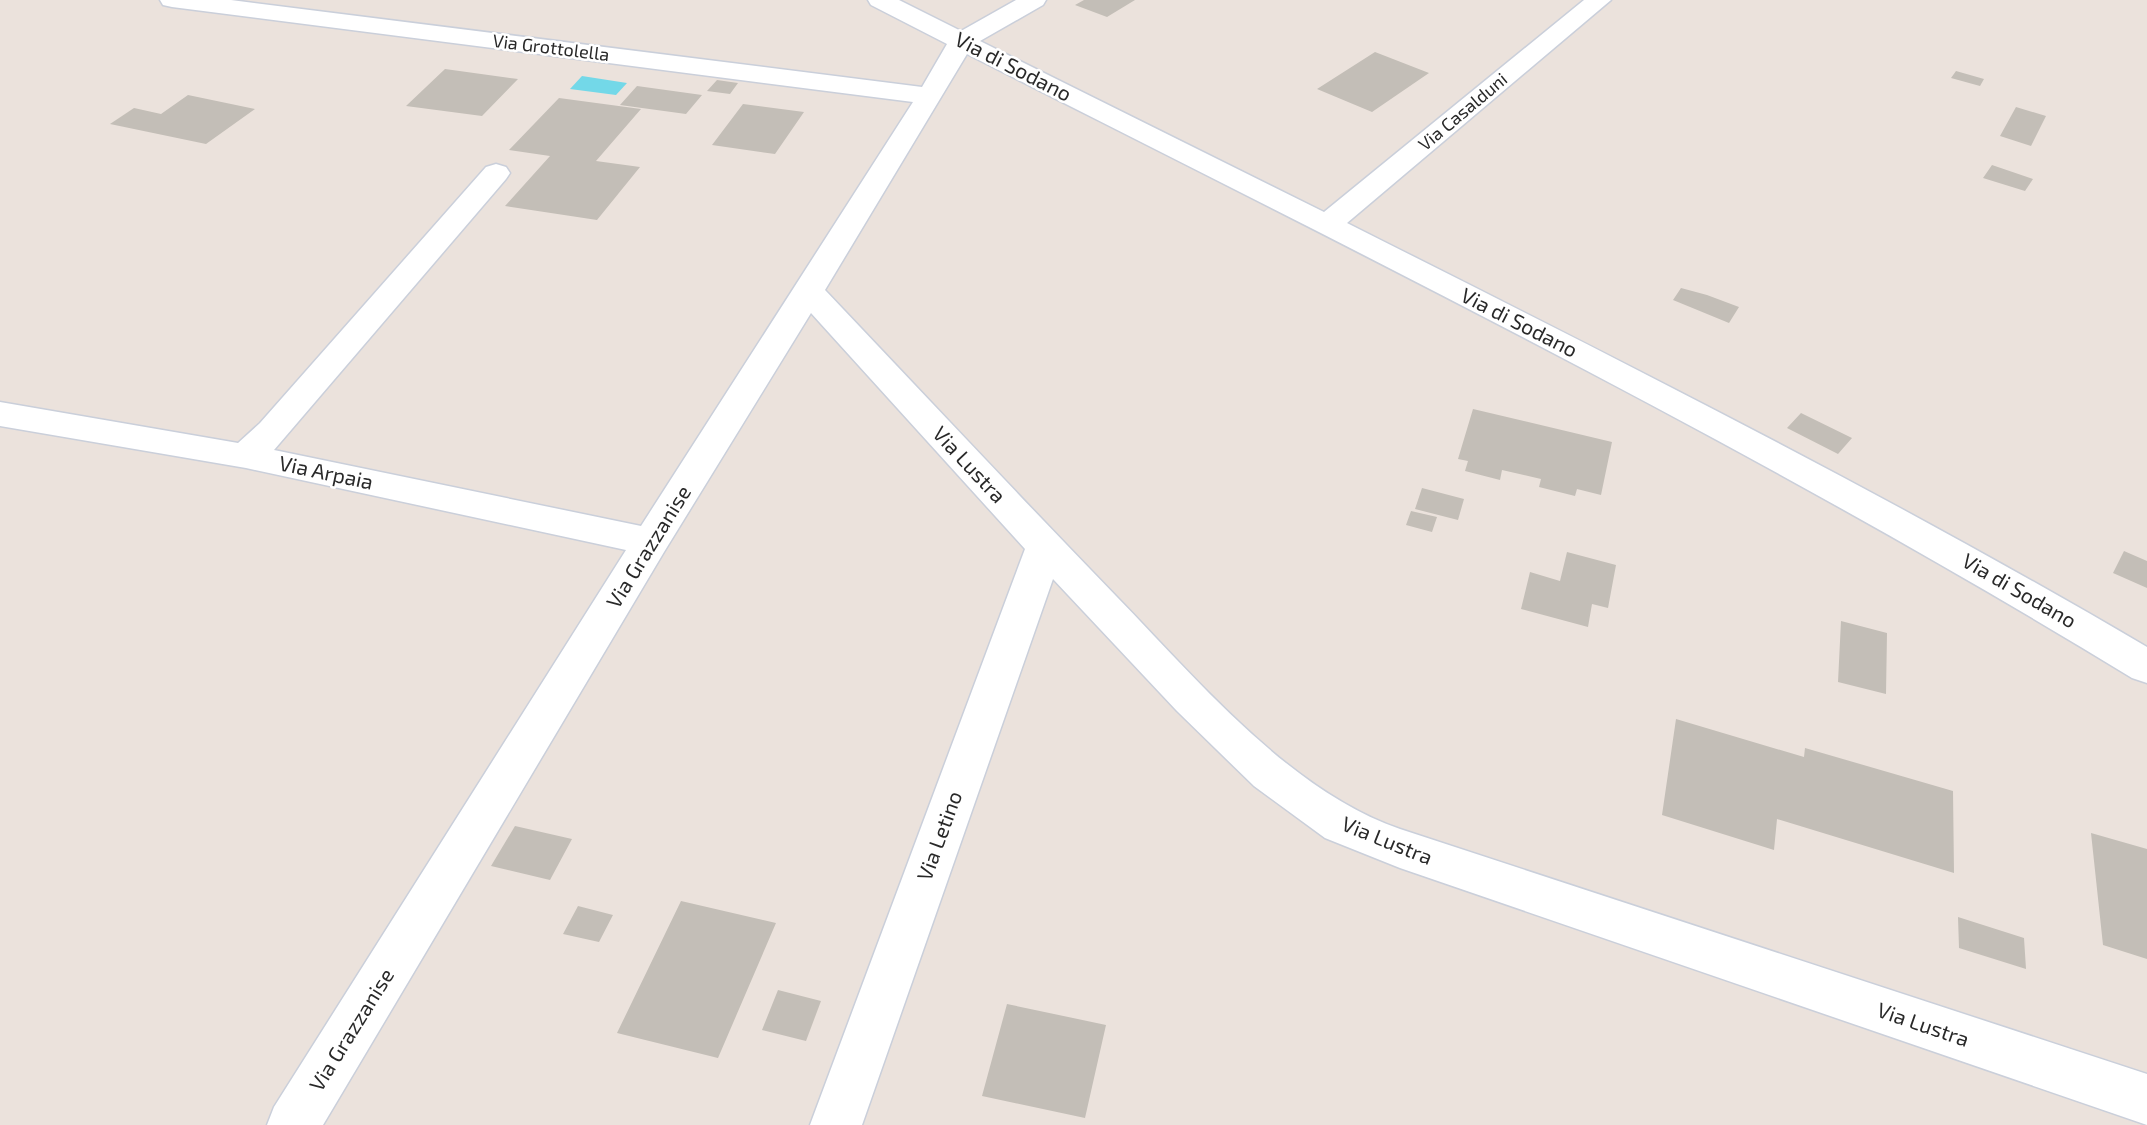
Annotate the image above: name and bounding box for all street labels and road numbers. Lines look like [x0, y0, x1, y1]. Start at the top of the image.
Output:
street label: Via di Sodano [951, 26, 1076, 106]
street label: Via Grottolella [492, 29, 611, 65]
street label: Via Casalduni [1413, 68, 1511, 155]
street label: Via di Sodano [1457, 282, 1582, 362]
street label: Via Lustra [928, 420, 1012, 507]
street label: Via Arpaia [277, 449, 376, 494]
street label: Via Grazzanise [600, 480, 695, 612]
street label: Via di Sodano [1958, 547, 2081, 632]
street label: Via Letino [911, 787, 966, 884]
street label: Via Lustra [1339, 810, 1437, 869]
street label: Via Grazzanise [303, 963, 398, 1095]
street label: Via Lustra [1874, 996, 1973, 1051]

